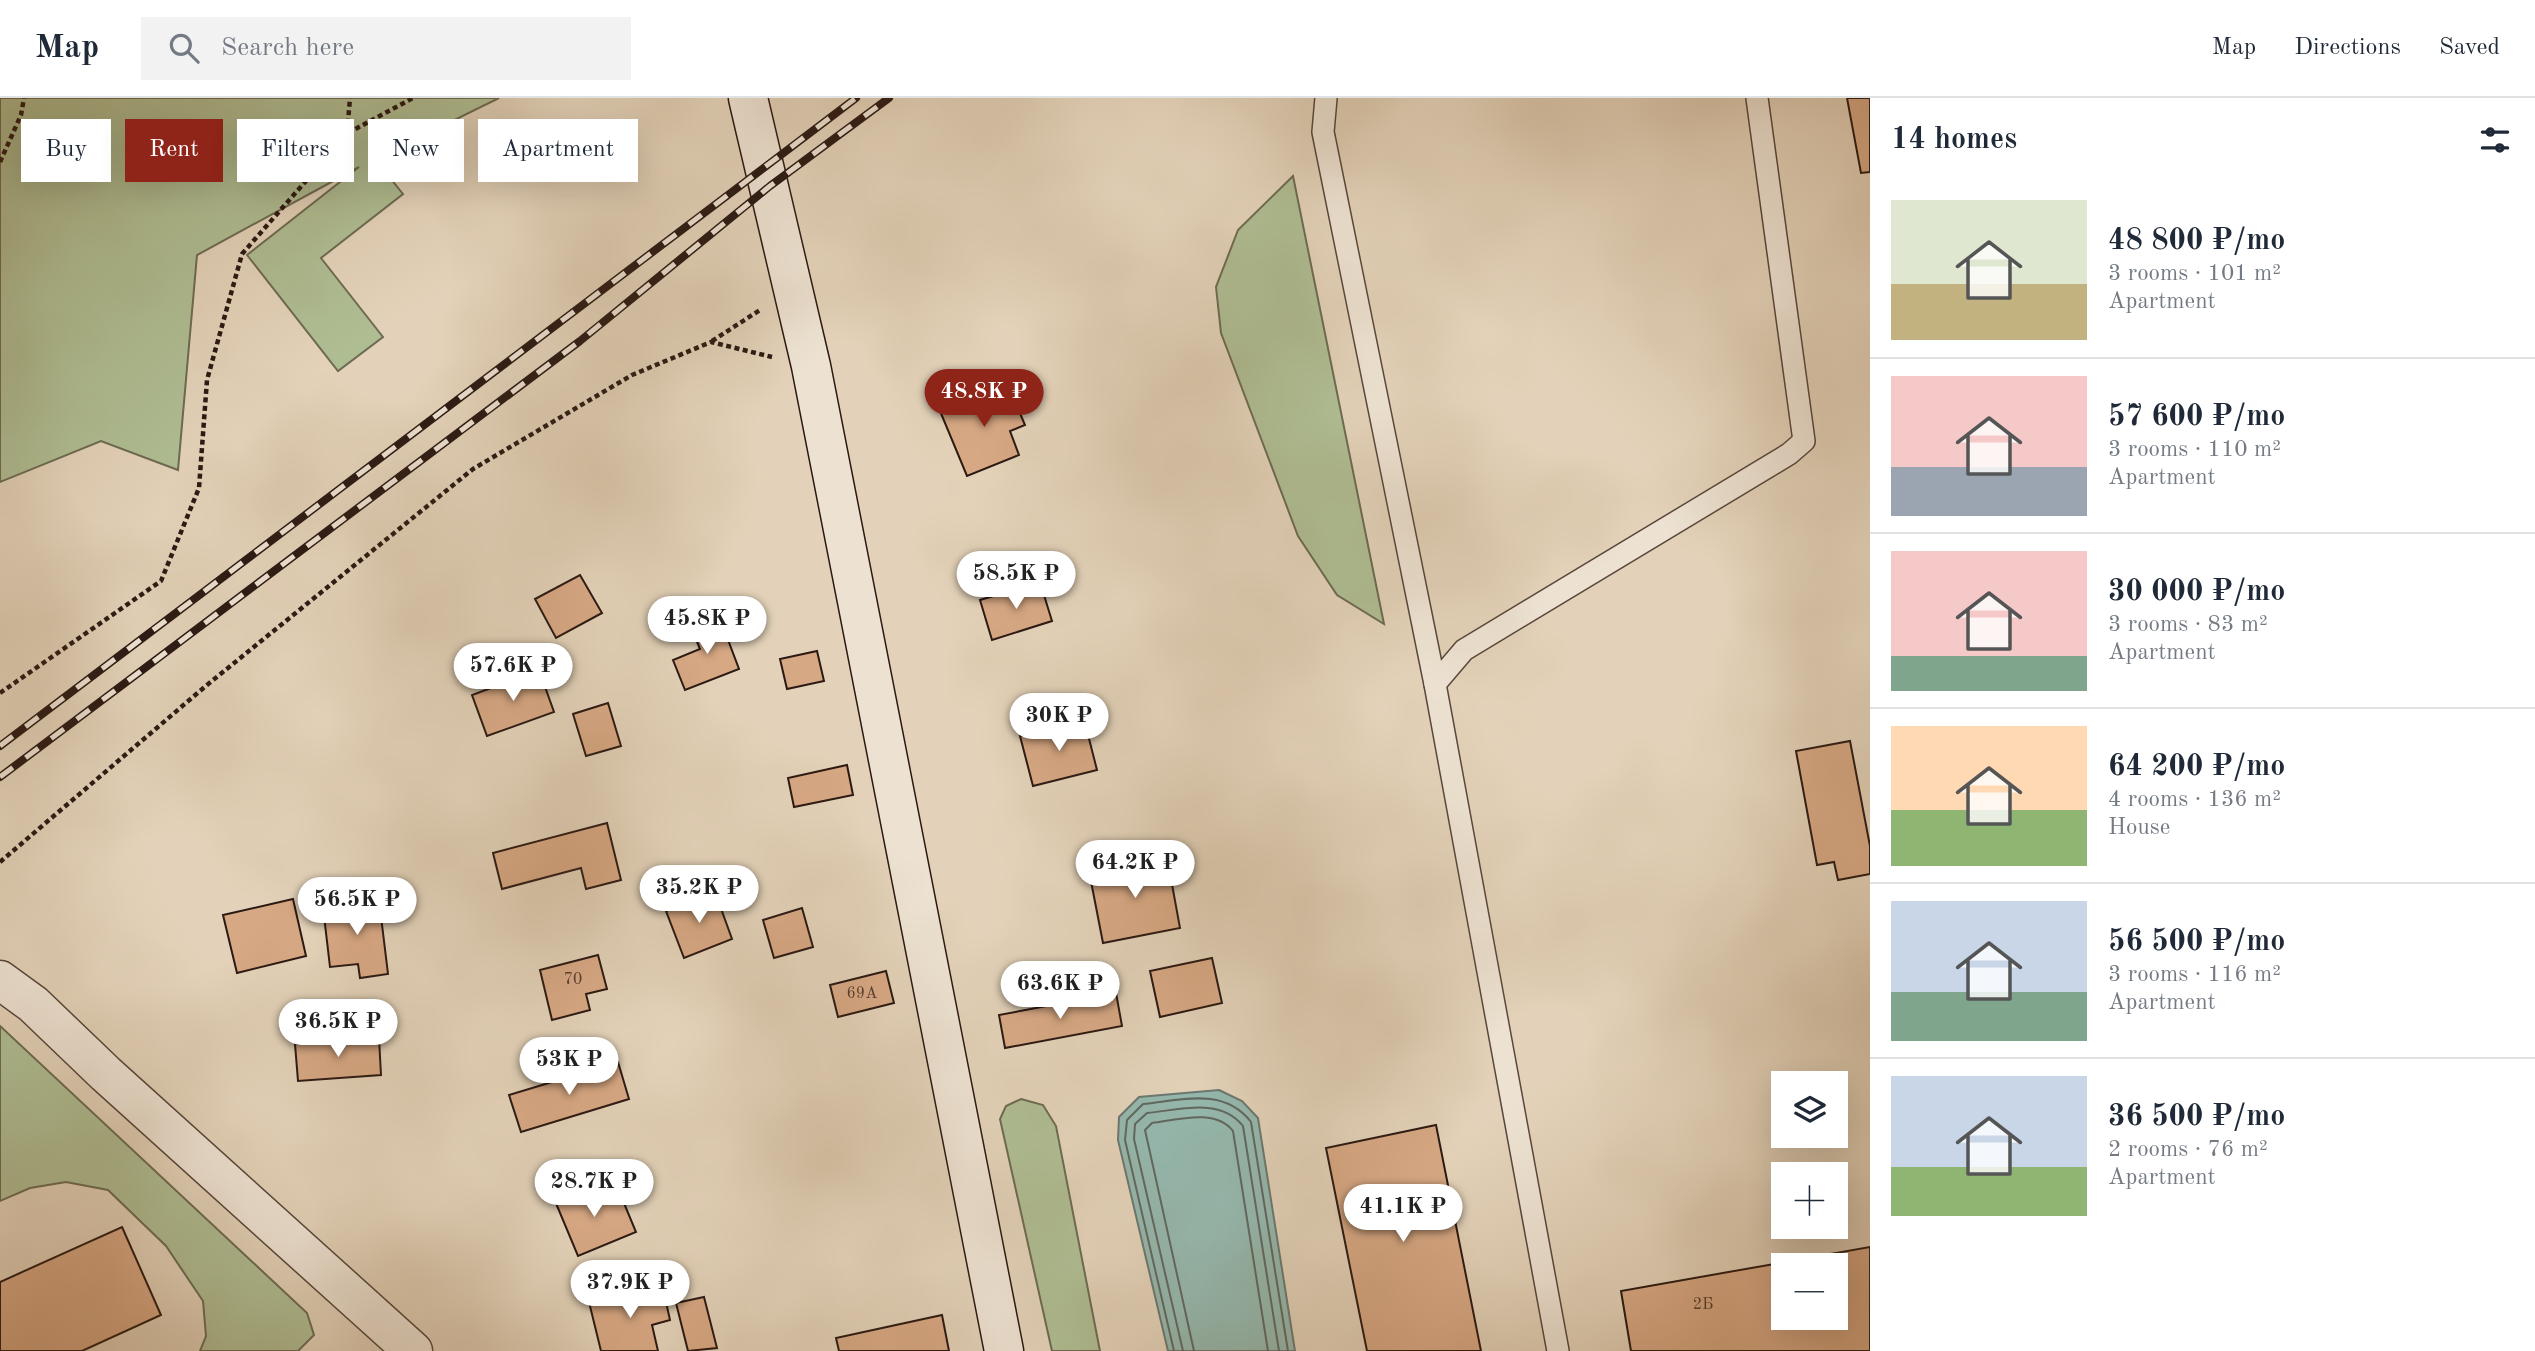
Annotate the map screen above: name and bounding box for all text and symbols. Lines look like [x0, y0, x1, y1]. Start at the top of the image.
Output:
search box [141, 17, 631, 80]
icon: search [165, 29, 203, 67]
text: Map [35, 32, 99, 65]
text: Search here [221, 35, 354, 61]
text: Map [2212, 36, 2256, 60]
text: Directions [2294, 36, 2401, 60]
text: Saved [2439, 36, 2500, 60]
chip: Buy [21, 119, 111, 182]
chip: Rent [125, 119, 223, 182]
chip: Filters [237, 119, 354, 182]
chip: New [368, 119, 464, 182]
chip: Apartment [478, 119, 638, 182]
icon: filters [2476, 121, 2514, 159]
text: 14 homes [1891, 125, 2017, 155]
text: 48 800 ₽/mo [2108, 226, 2285, 256]
icon: home [1947, 228, 2031, 312]
text: 3 rooms · 101 m² [2108, 262, 2281, 285]
text: Apartment [2108, 290, 2216, 313]
pin: 48.8K ₽ [919, 370, 1049, 429]
text: 48.8K ₽ [941, 380, 1027, 403]
text: 57 600 ₽/mo [2108, 402, 2285, 432]
icon: home [1947, 404, 2031, 488]
text: 3 rooms · 110 m² [2108, 438, 2281, 461]
text: Apartment [2108, 466, 2216, 489]
pin: 58.5K ₽ [951, 552, 1081, 611]
text: 58.5K ₽ [973, 562, 1059, 585]
text: 30 000 ₽/mo [2108, 577, 2285, 607]
icon: home [1947, 579, 2031, 663]
pin: 45.8K ₽ [642, 596, 772, 656]
text: 45.8K ₽ [664, 607, 750, 630]
text: 3 rooms · 83 m² [2108, 613, 2268, 636]
text: Apartment [2108, 641, 2216, 664]
pin: 57.6K ₽ [448, 644, 578, 703]
text: 57.6K ₽ [470, 654, 556, 677]
pin: 30K ₽ [1010, 694, 1108, 753]
text: 30K ₽ [1026, 704, 1092, 727]
text: 64 200 ₽/mo [2108, 752, 2285, 782]
icon: home [1947, 754, 2031, 838]
text: 4 rooms · 136 m² [2108, 788, 2281, 811]
text: House [2108, 816, 2170, 839]
pin: 64.2K ₽ [1070, 840, 1200, 900]
text: 64.2K ₽ [1092, 851, 1178, 874]
pin: 35.2K ₽ [634, 866, 764, 925]
text: 35.2K ₽ [656, 876, 742, 899]
pin: 56.5K ₽ [292, 878, 422, 937]
text: 56.5K ₽ [314, 888, 400, 911]
text: 56 500 ₽/mo [2108, 927, 2285, 957]
icon: home [1947, 929, 2031, 1013]
pin: 63.6K ₽ [995, 962, 1125, 1021]
text: 3 rooms · 116 m² [2108, 963, 2281, 986]
house number: 70 [564, 972, 582, 988]
text: 63.6K ₽ [1017, 972, 1103, 995]
house number: 69А [847, 986, 877, 1002]
text: Apartment [2108, 991, 2216, 1014]
pin: 36.5K ₽ [273, 1000, 403, 1059]
text: 36.5K ₽ [295, 1010, 381, 1033]
pin: 53K ₽ [520, 1038, 618, 1097]
text: 53K ₽ [536, 1048, 602, 1071]
map controls [1771, 1071, 1848, 1330]
button: layers [1771, 1071, 1848, 1148]
text: 36 500 ₽/mo [2108, 1102, 2285, 1132]
icon: home [1947, 1104, 2031, 1188]
text: 2 rooms · 76 m² [2108, 1138, 2268, 1161]
pin: 28.7K ₽ [529, 1160, 659, 1219]
button: + [1771, 1162, 1848, 1239]
text: Apartment [2108, 1166, 2216, 1189]
text: 28.7K ₽ [551, 1170, 637, 1193]
pin: 41.1K ₽ [1338, 1184, 1468, 1244]
text: 41.1K ₽ [1360, 1195, 1446, 1218]
button: − [1771, 1253, 1848, 1330]
pin: 37.9K ₽ [565, 1260, 695, 1320]
text: 37.9K ₽ [587, 1271, 673, 1294]
house number: 2Б [1693, 1297, 1713, 1313]

